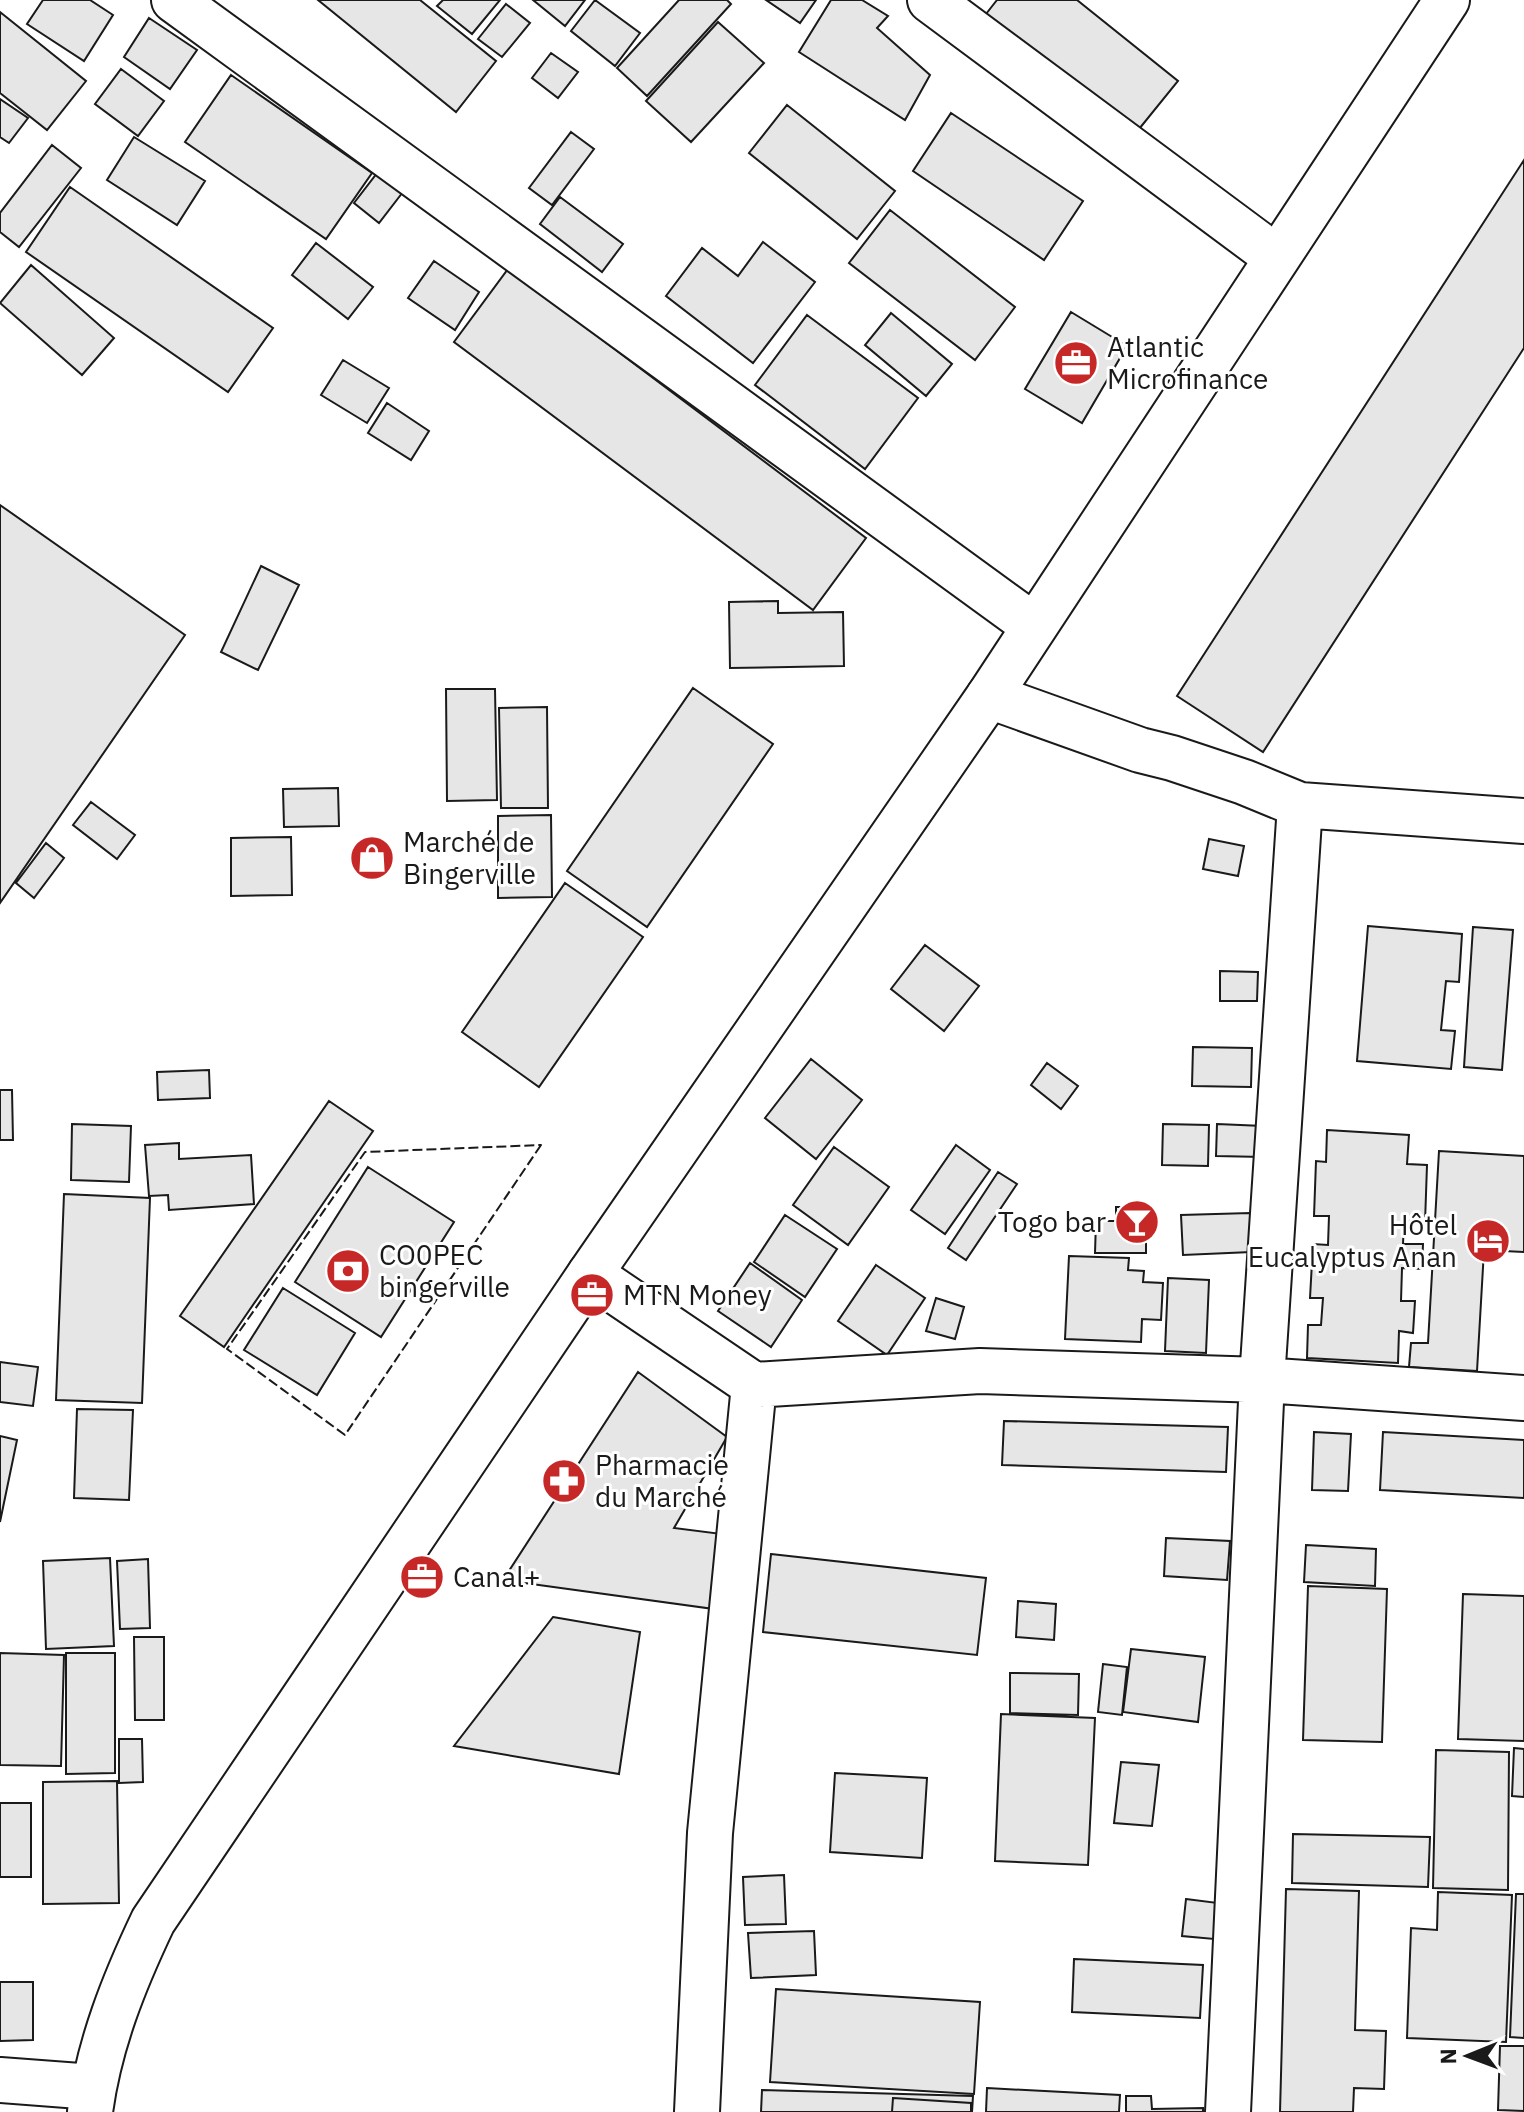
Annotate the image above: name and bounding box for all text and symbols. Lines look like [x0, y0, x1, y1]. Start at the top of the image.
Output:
place label: Atlantic Microfinance [1107, 328, 1268, 397]
office icon: Atlantic Microfinance [1052, 339, 1100, 387]
place label: Marché de Bingerville [403, 823, 536, 892]
shop icon: Marché de Bingerville [348, 834, 396, 882]
bar icon: Togo bar [1113, 1198, 1161, 1246]
place label: Togo bar [998, 1203, 1106, 1240]
place label: Hôtel Eucalyptus Anan [1248, 1206, 1457, 1275]
hotel icon: Hôtel Eucalyptus Anan [1464, 1217, 1512, 1265]
place label: CO0PEC bingerville [379, 1236, 510, 1305]
bank icon: CO0PEC bingerville [324, 1247, 372, 1295]
office icon: MTN Money [568, 1271, 616, 1319]
place label: MTN Money [623, 1276, 772, 1313]
place label: Pharmacie du Marché [595, 1446, 729, 1515]
pharmacy icon: Pharmacie du Marché [540, 1457, 588, 1505]
office icon: Canal+ [398, 1553, 446, 1601]
place label: Canal+ [453, 1558, 541, 1595]
north arrow [1428, 2016, 1508, 2096]
text: N [1433, 2048, 1462, 2065]

